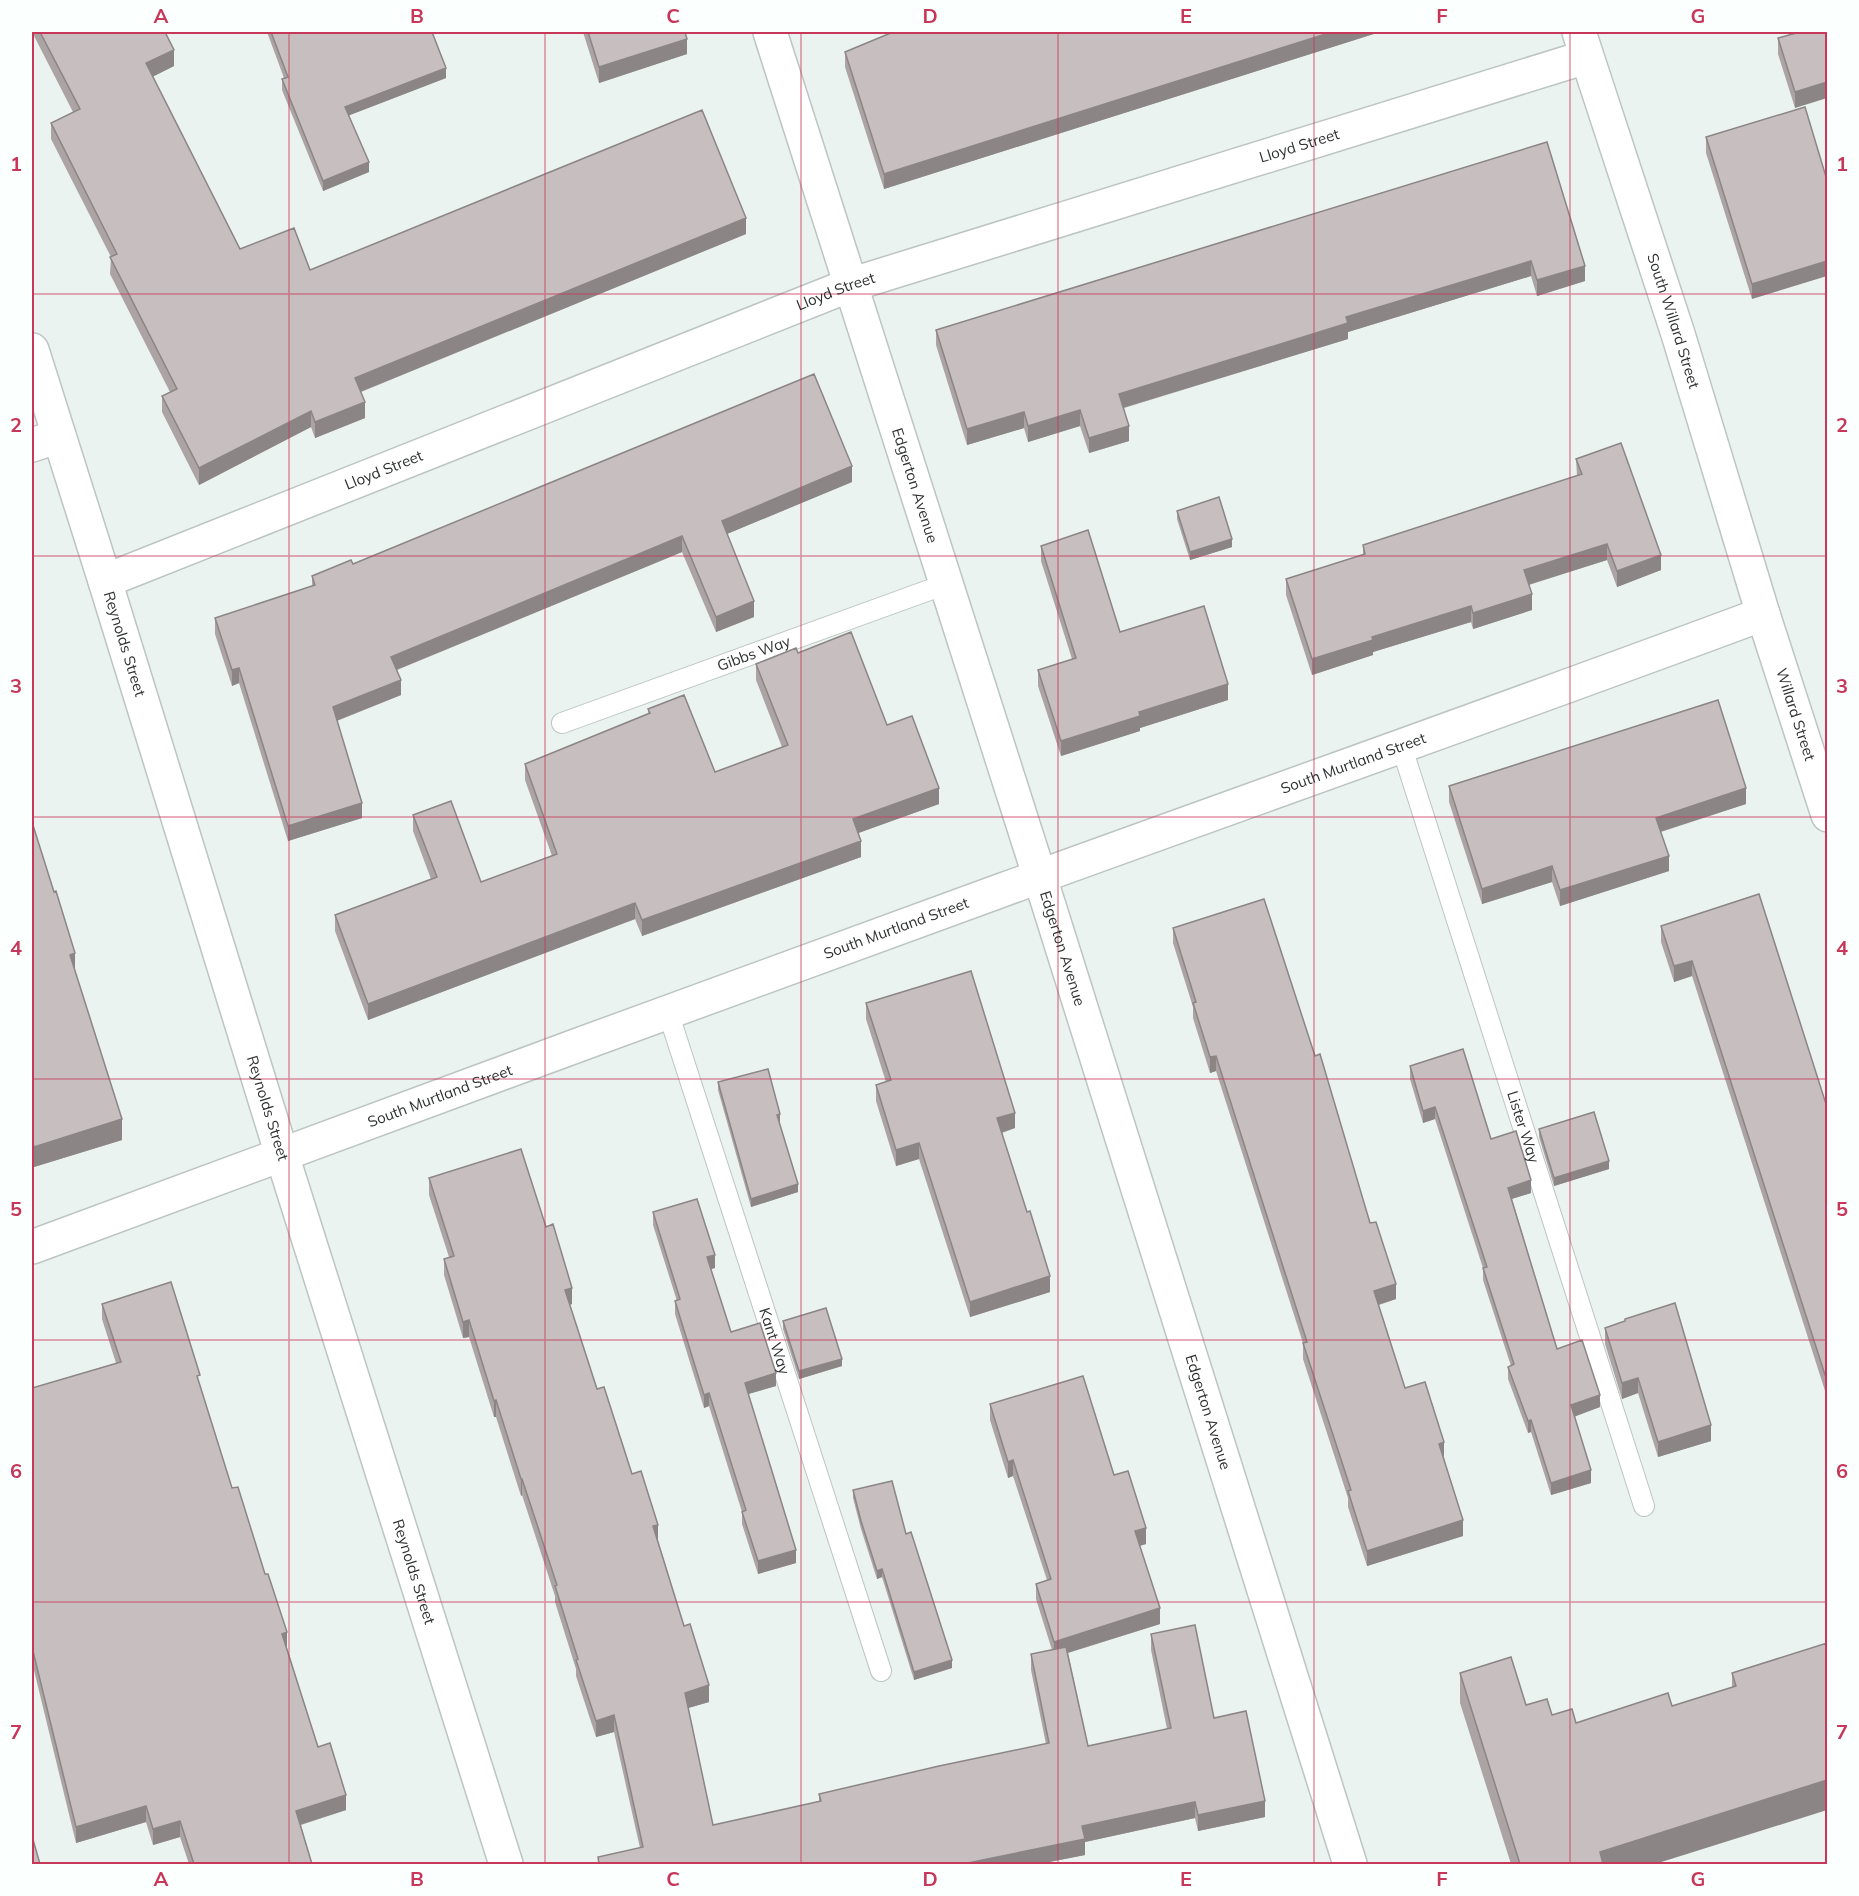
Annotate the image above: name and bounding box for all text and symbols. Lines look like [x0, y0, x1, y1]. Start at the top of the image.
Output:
text: A [154, 3, 169, 28]
text: B [410, 3, 424, 28]
text: C [666, 3, 680, 28]
text: D [922, 3, 938, 28]
text: E [1180, 3, 1192, 28]
text: F [1436, 3, 1448, 28]
text: G [1691, 3, 1705, 28]
street label: Lloyd Street [1257, 124, 1341, 167]
text: 1 [10, 151, 22, 176]
text: 1 [1836, 151, 1848, 176]
street label: South Willard Street [1643, 251, 1704, 391]
street label: Lloyd Street [793, 268, 877, 314]
text: 2 [10, 412, 22, 437]
text: 2 [1836, 412, 1848, 437]
street label: Edgerton Avenue [888, 425, 942, 545]
street label: Lloyd Street [342, 446, 425, 494]
street label: Reynolds Street [100, 589, 150, 699]
street label: Gibbs Way [714, 631, 793, 675]
street label: Willard Street [1772, 666, 1820, 763]
text: 3 [10, 673, 22, 698]
text: 3 [1836, 673, 1848, 698]
street label: South Murtland Street [1278, 728, 1428, 798]
street label: Edgerton Avenue [1036, 888, 1090, 1008]
street label: South Murtland Street [821, 893, 971, 963]
text: 4 [10, 935, 22, 960]
text: 4 [1836, 935, 1848, 960]
street label: Reynolds Street [243, 1053, 293, 1163]
street label: South Murtland Street [365, 1060, 515, 1131]
street label: Lister Way [1503, 1089, 1544, 1165]
text: 5 [10, 1196, 22, 1221]
text: 5 [1836, 1196, 1848, 1221]
street label: Kant Way [755, 1305, 795, 1377]
street label: Edgerton Avenue [1182, 1352, 1236, 1472]
text: 6 [10, 1458, 22, 1483]
text: 6 [1836, 1458, 1848, 1483]
street label: Reynolds Street [389, 1517, 440, 1627]
text: 7 [10, 1719, 22, 1744]
text: 7 [1836, 1719, 1848, 1744]
text: A [154, 1866, 169, 1891]
text: B [410, 1866, 424, 1891]
text: C [666, 1866, 680, 1891]
text: D [922, 1866, 938, 1891]
text: E [1180, 1866, 1192, 1891]
text: F [1436, 1866, 1448, 1891]
text: G [1691, 1866, 1705, 1891]

